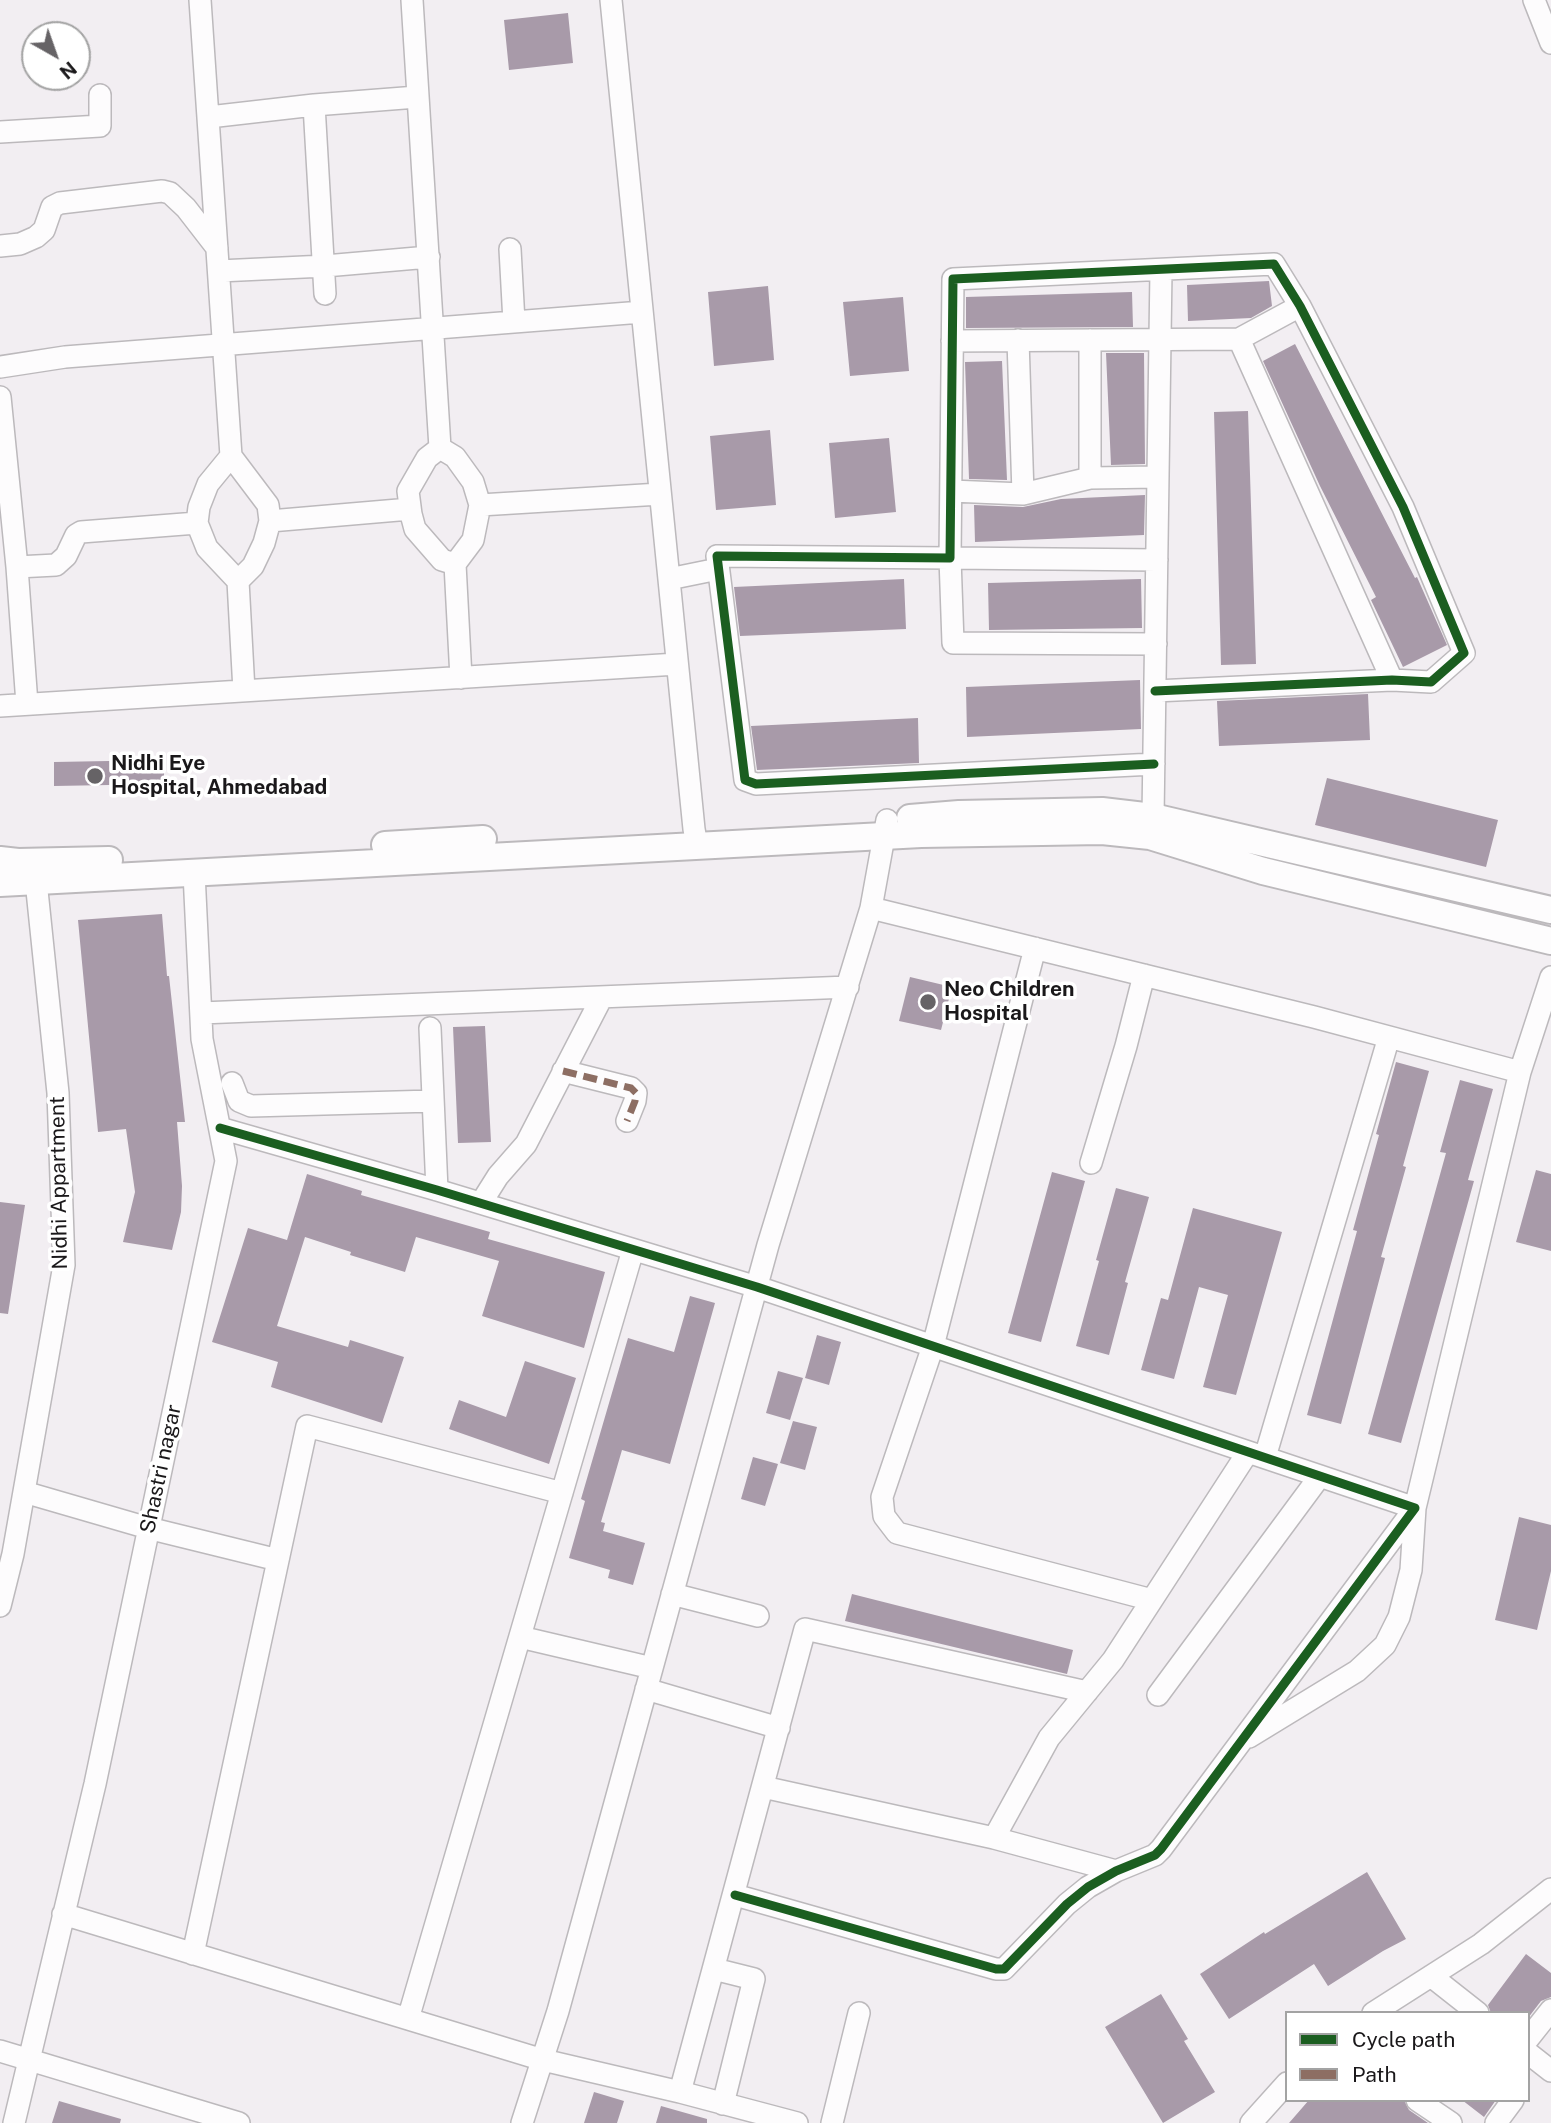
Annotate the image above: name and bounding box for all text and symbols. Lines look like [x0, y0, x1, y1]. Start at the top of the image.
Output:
north arrow [21, 21, 91, 91]
text: N [55, 57, 81, 84]
place label: Nidhi Eye Hospital, Ahmedabad [111, 751, 327, 801]
marker: Nidhi Eye Hospital, Ahmedabad [85, 766, 105, 786]
place label: Neo Children Hospital [944, 977, 1075, 1027]
marker: Neo Children Hospital [918, 992, 938, 1012]
street label: Nidhi Appartment [45, 1096, 73, 1270]
street label: Shastri nagar [135, 1402, 187, 1536]
legend [1285, 2011, 1530, 2102]
text: Cycle path [1352, 2027, 1455, 2052]
text: Path [1352, 2062, 1397, 2087]

